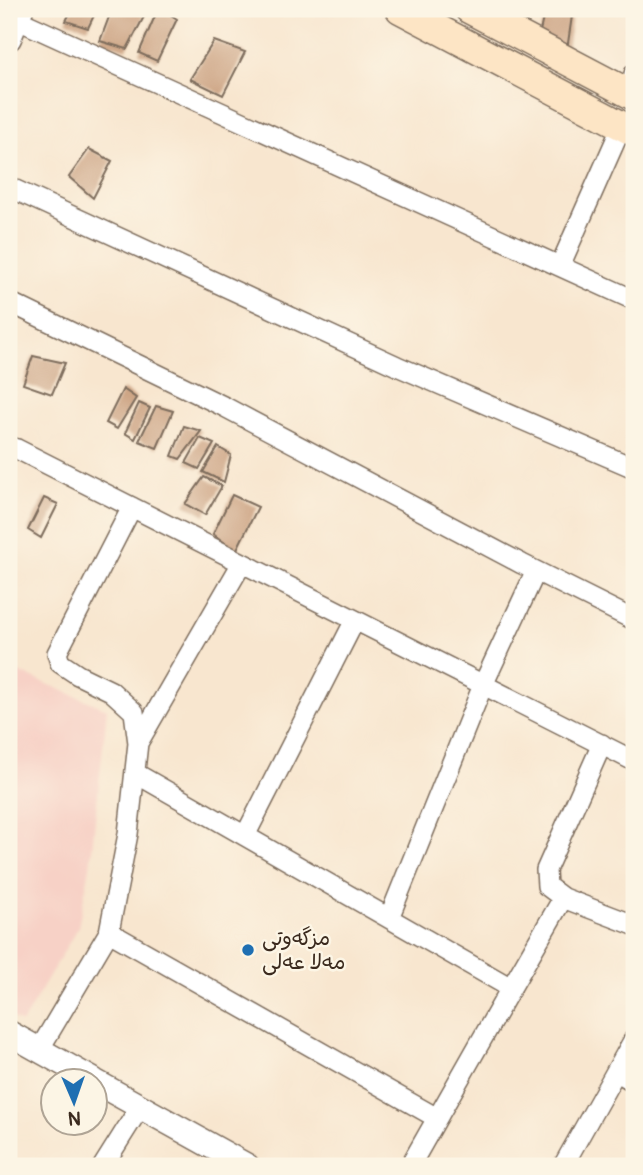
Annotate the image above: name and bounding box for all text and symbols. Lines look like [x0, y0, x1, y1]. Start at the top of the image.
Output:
place label: مزگەوتی مەلا عەلی [262, 925, 346, 976]
marker: مزگەوتی مەلا عەلی [240, 942, 256, 958]
north arrow [38, 1066, 108, 1136]
text: N [68, 1106, 81, 1130]

